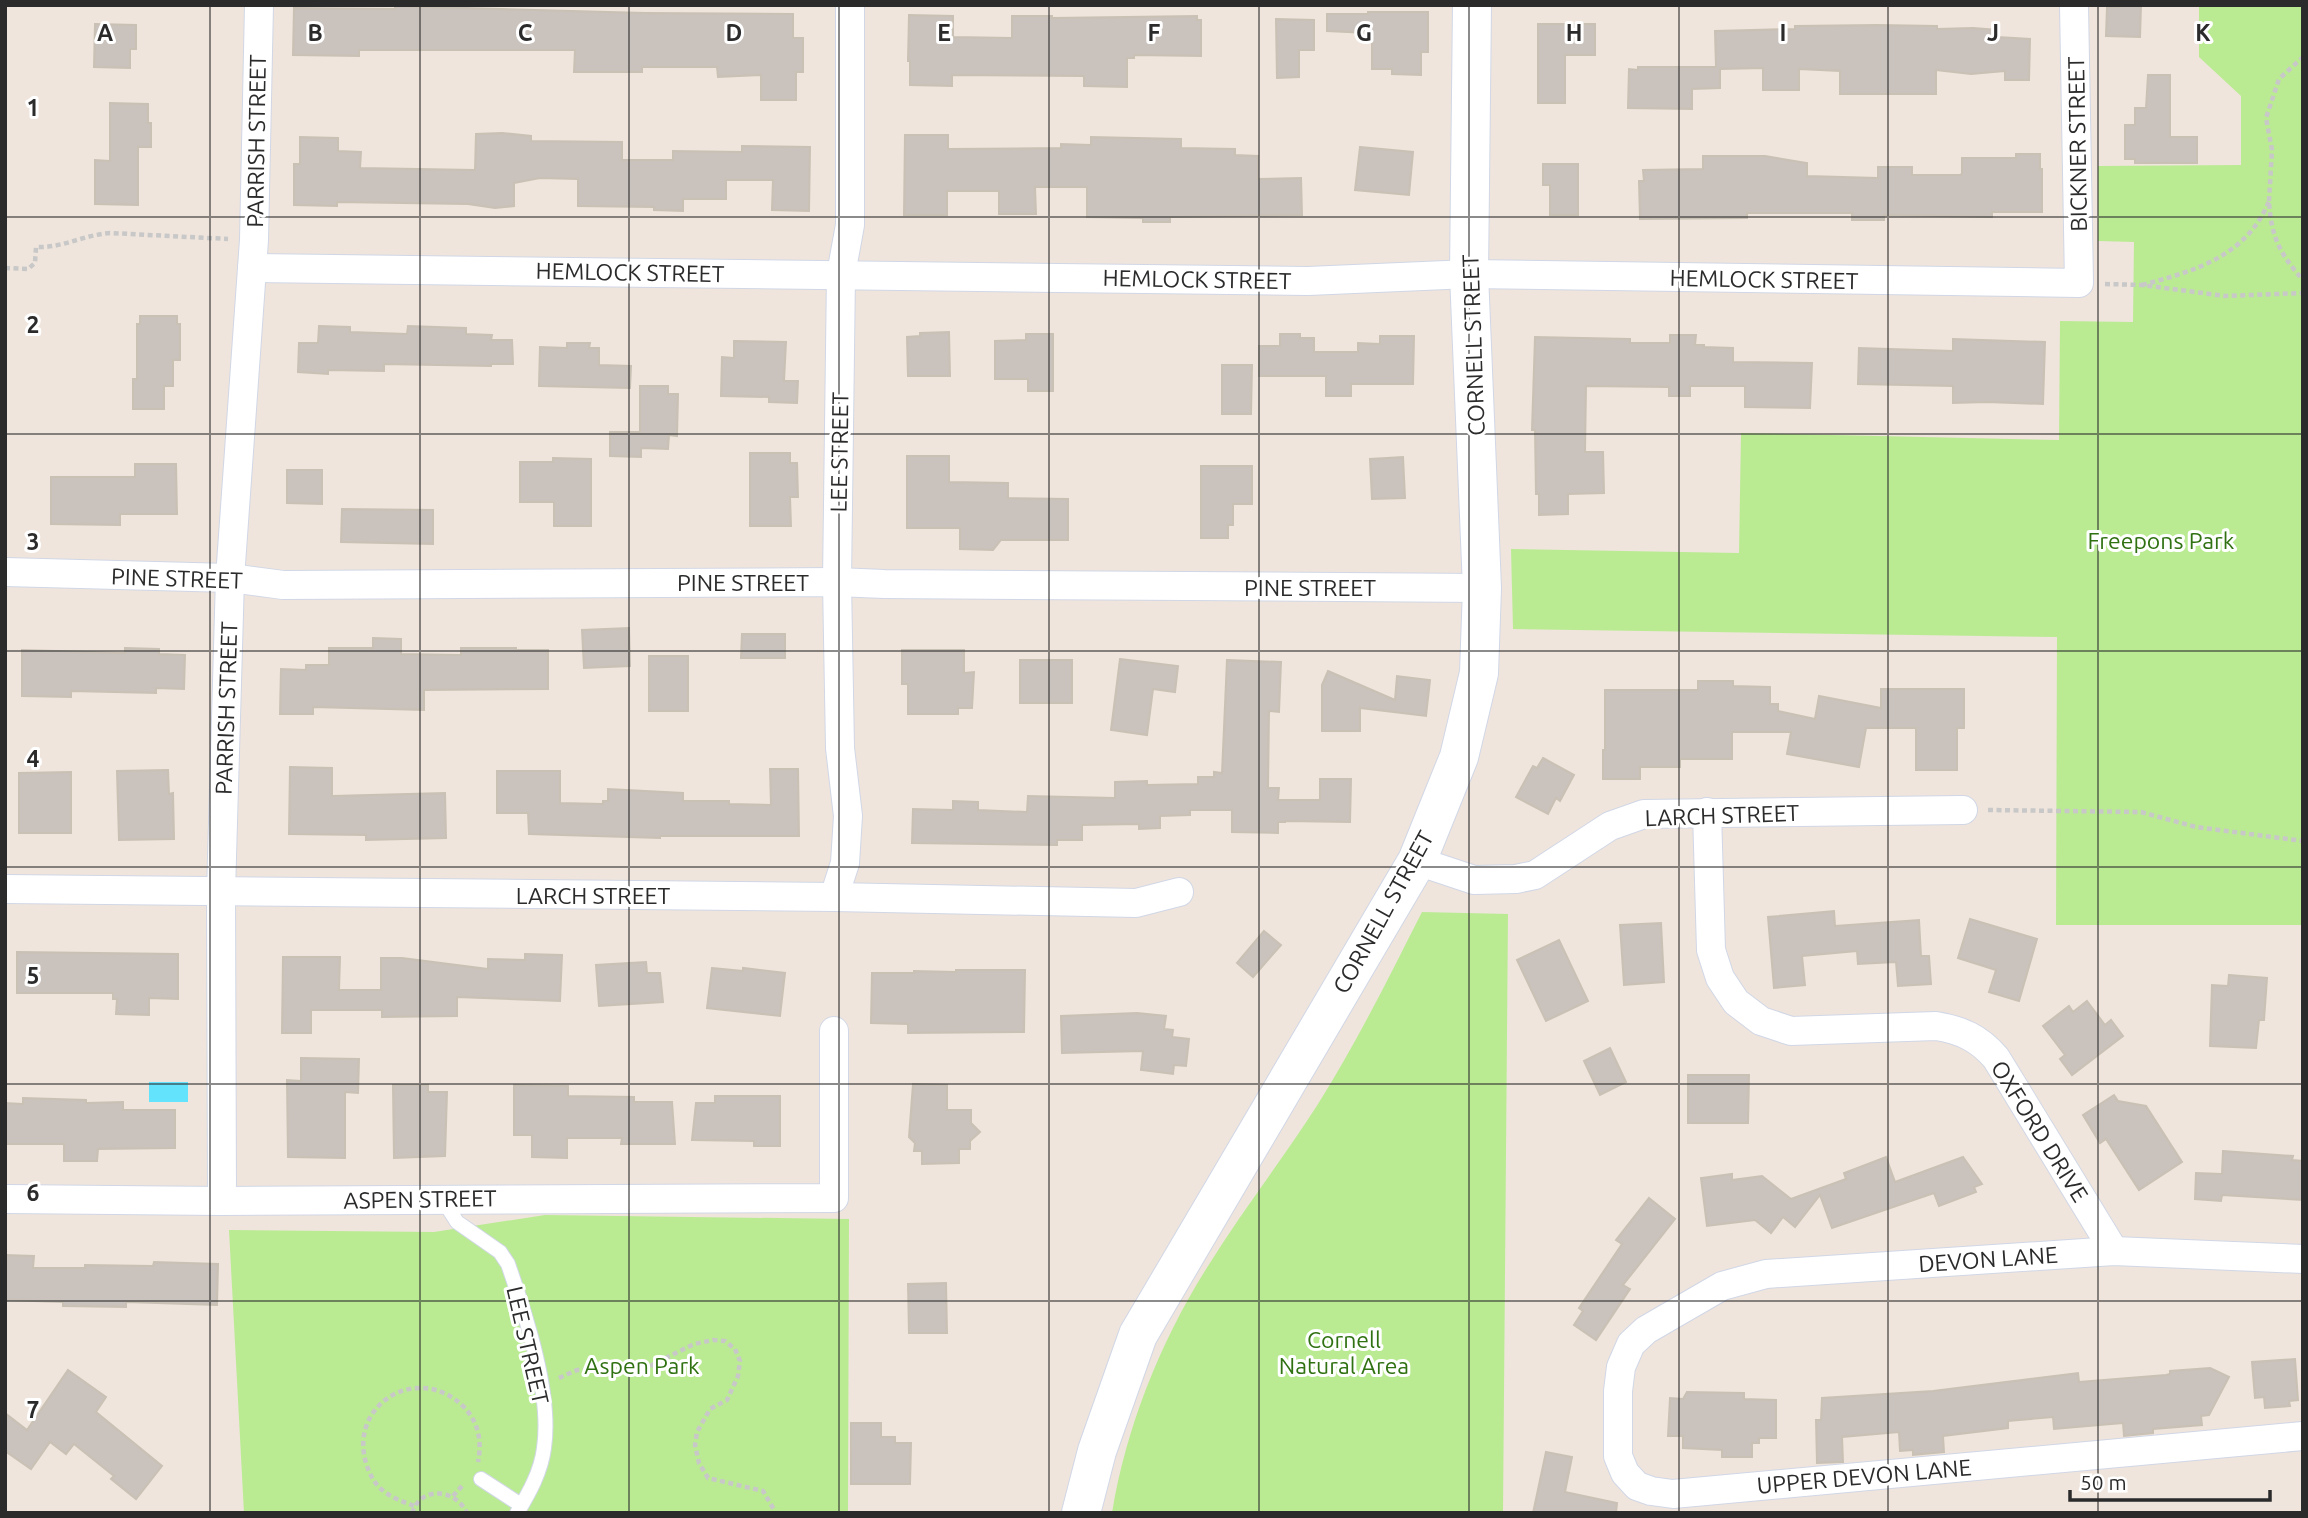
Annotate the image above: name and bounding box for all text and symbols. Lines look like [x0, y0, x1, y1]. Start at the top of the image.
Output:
text: A [97, 20, 113, 45]
text: B [307, 20, 323, 45]
text: C [518, 20, 533, 45]
text: D [726, 20, 742, 45]
text: E [937, 20, 951, 45]
text: F [1148, 20, 1161, 45]
text: G [1356, 20, 1372, 45]
text: H [1566, 20, 1582, 45]
text: I [1780, 20, 1786, 45]
text: J [1987, 20, 1999, 45]
text: K [2195, 20, 2211, 45]
street label: PARRISH STREET [242, 54, 270, 228]
street label: BICKNER STREET [2063, 56, 2091, 232]
text: 1 [27, 95, 39, 120]
street label: CORNELL STREET [1457, 254, 1489, 436]
street label: HEMLOCK STREET [535, 258, 725, 286]
street label: HEMLOCK STREET [1102, 265, 1292, 293]
street label: HEMLOCK STREET [1669, 265, 1859, 293]
text: 2 [27, 312, 39, 337]
street label: LEE STREET [825, 391, 853, 512]
park label: Freepons Park [2088, 528, 2235, 553]
text: 3 [27, 529, 39, 554]
street label: PINE STREET [111, 563, 244, 593]
street label: PINE STREET [677, 570, 809, 595]
street label: PINE STREET [1244, 575, 1376, 600]
street label: PARRISH STREET [210, 621, 242, 795]
text: 4 [27, 746, 40, 771]
street label: LARCH STREET [1644, 800, 1800, 830]
street label: CORNELL STREET [1328, 826, 1438, 998]
street label: LARCH STREET [516, 883, 671, 908]
text: 5 [27, 963, 39, 988]
street label: OXFORD DRIVE [1987, 1056, 2093, 1206]
text: 6 [27, 1180, 40, 1205]
street label: ASPEN STREET [343, 1185, 497, 1213]
street label: DEVON LANE [1917, 1242, 2059, 1276]
street label: LEE STREET [502, 1283, 554, 1407]
park label: Cornell Natural Area [1279, 1327, 1409, 1378]
park label: Aspen Park [584, 1353, 700, 1378]
text: 7 [27, 1397, 39, 1422]
street label: UPPER DEVON LANE [1756, 1454, 1972, 1498]
scale bar [2070, 1458, 2270, 1502]
text: 50 m [2080, 1470, 2127, 1494]

